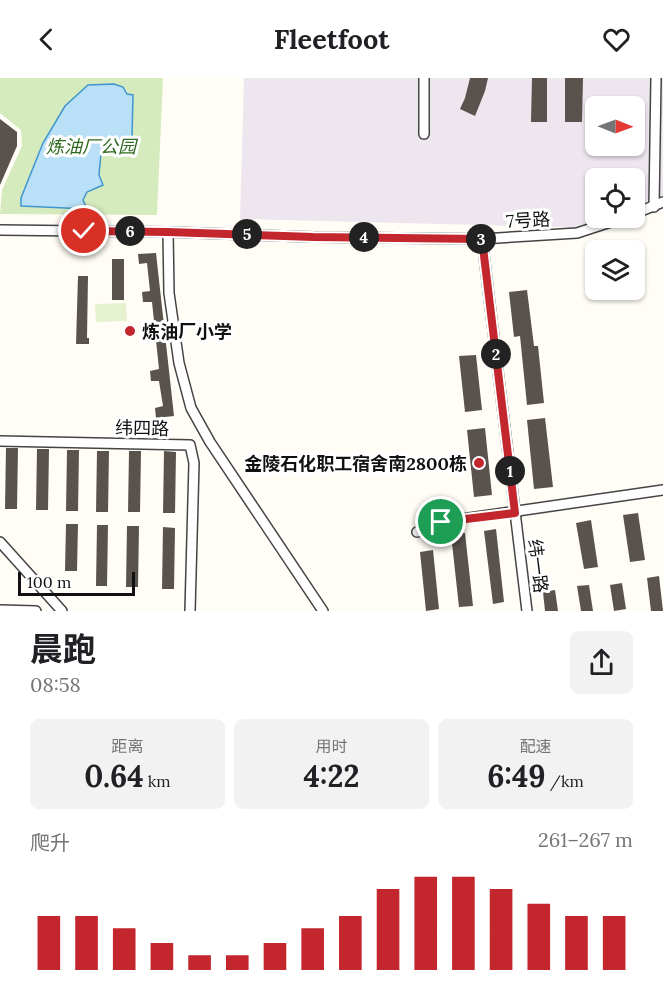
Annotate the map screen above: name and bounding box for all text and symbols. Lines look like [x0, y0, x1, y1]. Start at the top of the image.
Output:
text: Fleetfoot [274, 22, 389, 56]
icon: back [30, 23, 63, 56]
icon: heart [600, 23, 633, 56]
north arrow [585, 96, 645, 156]
map controls [585, 96, 645, 300]
park label: 炼油厂公园 [46, 135, 139, 158]
button: locate [585, 168, 645, 228]
pin [58, 205, 109, 256]
street label: 7号路 [505, 207, 551, 233]
icon: check [67, 214, 100, 247]
pin: 6 [115, 216, 145, 246]
pin: 5 [232, 219, 262, 249]
text: 6 [125, 221, 135, 241]
pin: 4 [349, 222, 379, 252]
text: 5 [243, 224, 251, 244]
pin: 3 [466, 224, 496, 254]
text: 4 [360, 227, 368, 247]
text: 3 [477, 229, 485, 249]
button: layers [585, 240, 645, 300]
place label: 炼油厂小学 [142, 320, 232, 343]
marker: 炼油厂小学 [123, 324, 137, 338]
pin: 2 [481, 339, 511, 369]
text: 2 [492, 344, 500, 364]
street label: 纬四路 [115, 416, 169, 440]
place label: 金陵石化职工宿舍南2800栋 [244, 452, 467, 475]
marker: 金陵石化职工宿舍南2800栋 [472, 456, 486, 470]
pin: 1 [495, 456, 525, 486]
text: 1 [507, 461, 513, 481]
pin [415, 496, 466, 547]
icon: arrive [424, 505, 457, 538]
street label: 纬一路 [523, 538, 553, 594]
scale bar [18, 569, 135, 596]
text: 100 m [27, 572, 71, 592]
text: 晨跑 [30, 628, 96, 670]
button: share [570, 631, 633, 694]
text: 08:58 [30, 672, 81, 697]
text: 距离 [111, 736, 144, 756]
text: 用时 [315, 736, 348, 756]
text: 配速 [519, 736, 552, 756]
text: 0.64 [84, 757, 144, 795]
text: 4:22 [304, 757, 359, 795]
text: 6:49 [487, 757, 546, 795]
text: km [144, 771, 171, 791]
text: /km [546, 771, 584, 791]
text: 261–267 m [538, 827, 633, 852]
text: 爬升 [30, 830, 70, 855]

